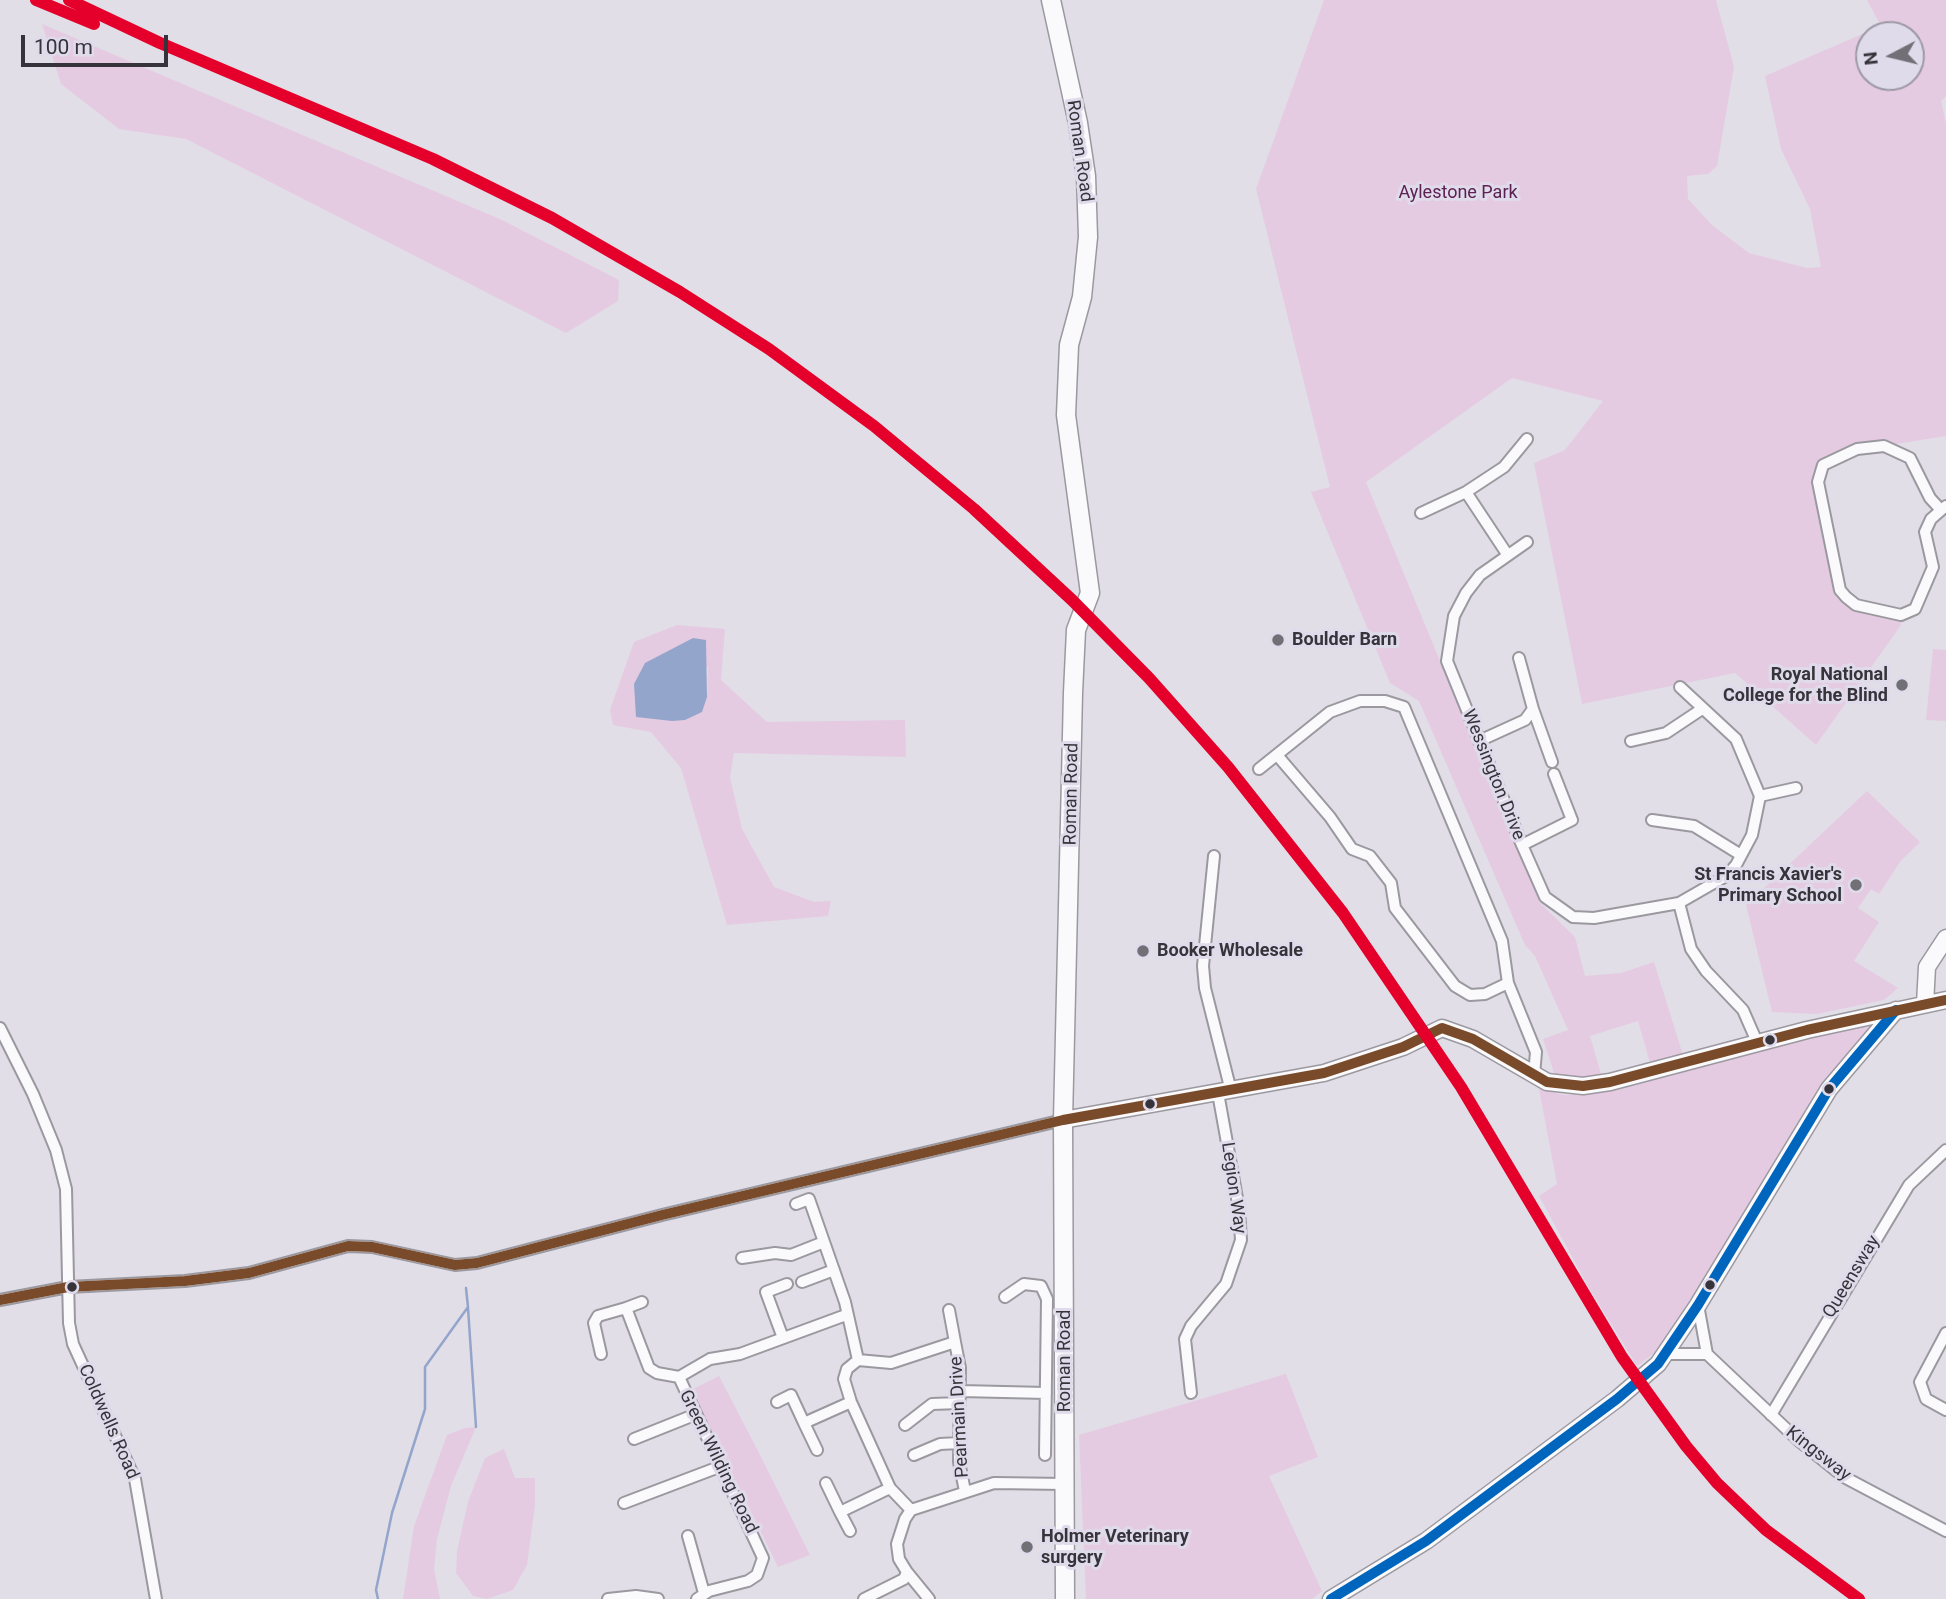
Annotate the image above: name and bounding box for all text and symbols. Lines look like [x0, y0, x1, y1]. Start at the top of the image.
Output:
scale bar [24, 21, 172, 65]
north arrow [1855, 21, 1925, 91]
text: 100 m [34, 35, 93, 59]
text: N [1858, 50, 1883, 66]
street label: Roman Road [1061, 99, 1097, 203]
park label: Aylestone Park [1398, 182, 1518, 204]
place label: Boulder Barn [1292, 629, 1397, 651]
marker: Boulder Barn [1270, 632, 1286, 648]
place label: Royal National College for the Blind [1723, 664, 1888, 706]
marker: Royal National College for the Blind [1894, 677, 1910, 693]
street label: Wessington Drive [1457, 706, 1529, 844]
street label: Roman Road [1060, 742, 1084, 846]
place label: St Francis Xavier's Primary School [1694, 864, 1842, 906]
marker: St Francis Xavier's Primary School [1848, 877, 1864, 893]
place label: Booker Wholesale [1157, 940, 1303, 962]
marker: Booker Wholesale [1135, 943, 1151, 959]
unlabelled marker [1763, 1033, 1777, 1047]
unlabelled marker [1822, 1082, 1836, 1096]
unlabelled marker [1143, 1097, 1157, 1111]
street label: Legion Way [1216, 1141, 1250, 1235]
street label: Queensway [1819, 1232, 1885, 1322]
unlabelled marker [1703, 1278, 1717, 1292]
unlabelled marker [65, 1280, 79, 1294]
street label: Roman Road [1054, 1310, 1076, 1412]
street label: Pearmain Drive [946, 1356, 974, 1478]
street label: Coldwells Road [73, 1361, 143, 1483]
street label: Green Wilding Road [674, 1387, 762, 1537]
street label: Kingsway [1781, 1422, 1855, 1486]
place label: Holmer Veterinary surgery [1041, 1526, 1189, 1568]
marker: Holmer Veterinary surgery [1019, 1539, 1035, 1555]

